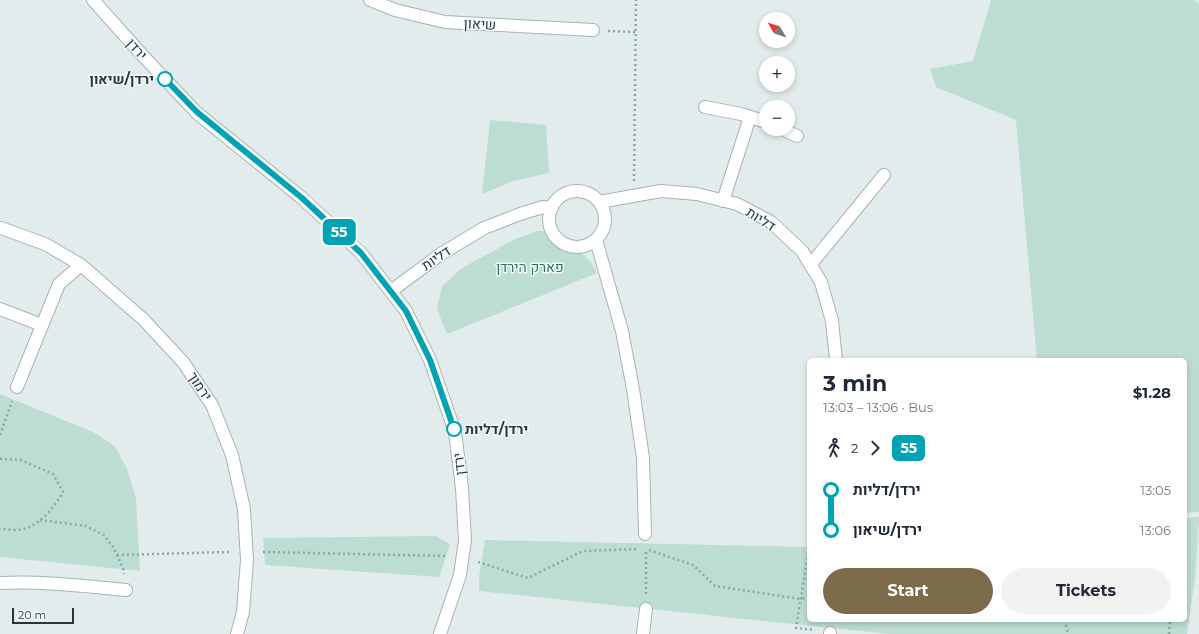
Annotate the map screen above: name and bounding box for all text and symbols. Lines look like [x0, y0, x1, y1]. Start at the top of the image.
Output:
north arrow [759, 12, 795, 48]
map controls [759, 12, 795, 136]
street label: שיאון [463, 14, 497, 34]
street label: ירדן [123, 35, 151, 63]
button: + [759, 56, 795, 92]
place label: ירדן/שיאון [89, 70, 154, 88]
marker: ירדן/שיאון [157, 71, 173, 87]
button: − [759, 100, 795, 136]
street label: דליות [743, 203, 779, 235]
line badge: 55 [321, 219, 357, 245]
text: 55 [331, 223, 347, 241]
street label: דליות [418, 242, 454, 274]
park label: פארק הירדן [496, 258, 564, 276]
street label: ירמוך [184, 368, 216, 404]
text: 3 min [823, 370, 887, 397]
text: $1.28 [1133, 383, 1171, 402]
text: 13:03 – 13:06 · Bus [823, 399, 933, 415]
place label: ירדן/דליות [465, 420, 528, 438]
marker: ירדן/דליות [446, 421, 462, 437]
icon: walk [823, 437, 845, 459]
icon: forward [864, 437, 886, 459]
text: 55 [900, 439, 917, 457]
text: 2 [851, 440, 858, 456]
street label: ירדן [449, 452, 469, 476]
text: ירדן/דליות [853, 480, 921, 499]
text: 13:05 [1140, 482, 1171, 498]
text: ירדן/שיאון [853, 520, 922, 539]
text: 13:06 [1140, 522, 1171, 538]
button: Start [823, 568, 993, 614]
button: Tickets [1001, 568, 1171, 614]
scale bar [12, 606, 74, 625]
text: 20 m [18, 608, 46, 622]

